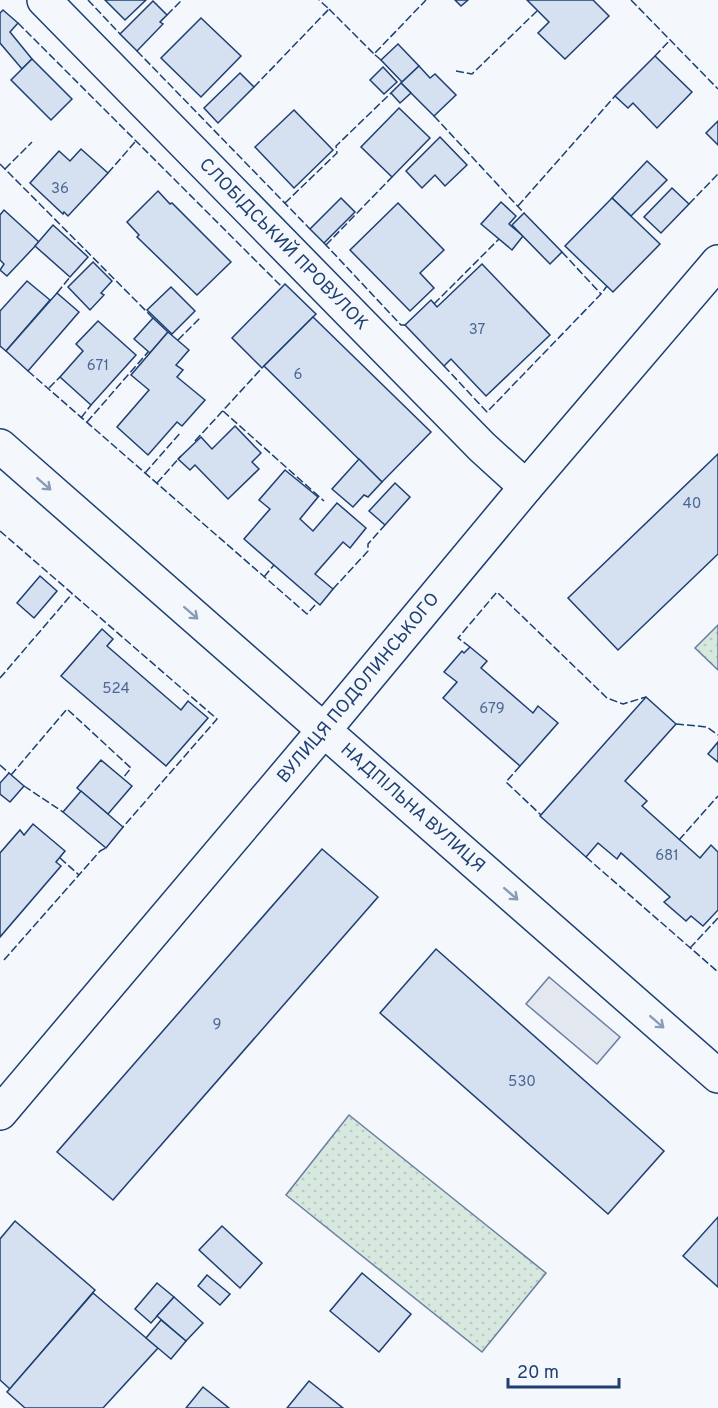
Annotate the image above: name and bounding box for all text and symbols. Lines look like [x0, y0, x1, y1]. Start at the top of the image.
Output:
street label: СЛОБІДСЬКИЙ ПРОВУЛОК [194, 153, 373, 335]
house number: 36 [51, 180, 69, 199]
house number: 37 [469, 321, 486, 340]
house number: 671 [87, 357, 109, 376]
house number: 6 [294, 366, 303, 385]
one-way arrow [36, 477, 51, 491]
house number: 40 [683, 495, 701, 514]
street label: ВУЛИЦЯ ПОДОЛИНСЬКОГО [272, 588, 445, 788]
one-way arrow [183, 606, 198, 620]
house number: 524 [102, 680, 130, 699]
house number: 679 [479, 700, 505, 719]
street label: НАДПІЛЬНА ВУЛИЦЯ [335, 738, 490, 878]
house number: 681 [655, 847, 679, 866]
one-way arrow [503, 887, 518, 901]
one-way arrow [649, 1015, 664, 1029]
house number: 9 [213, 1016, 221, 1035]
house number: 530 [508, 1073, 536, 1092]
scale bar [508, 1351, 619, 1389]
text: 20 m [517, 1362, 559, 1385]

